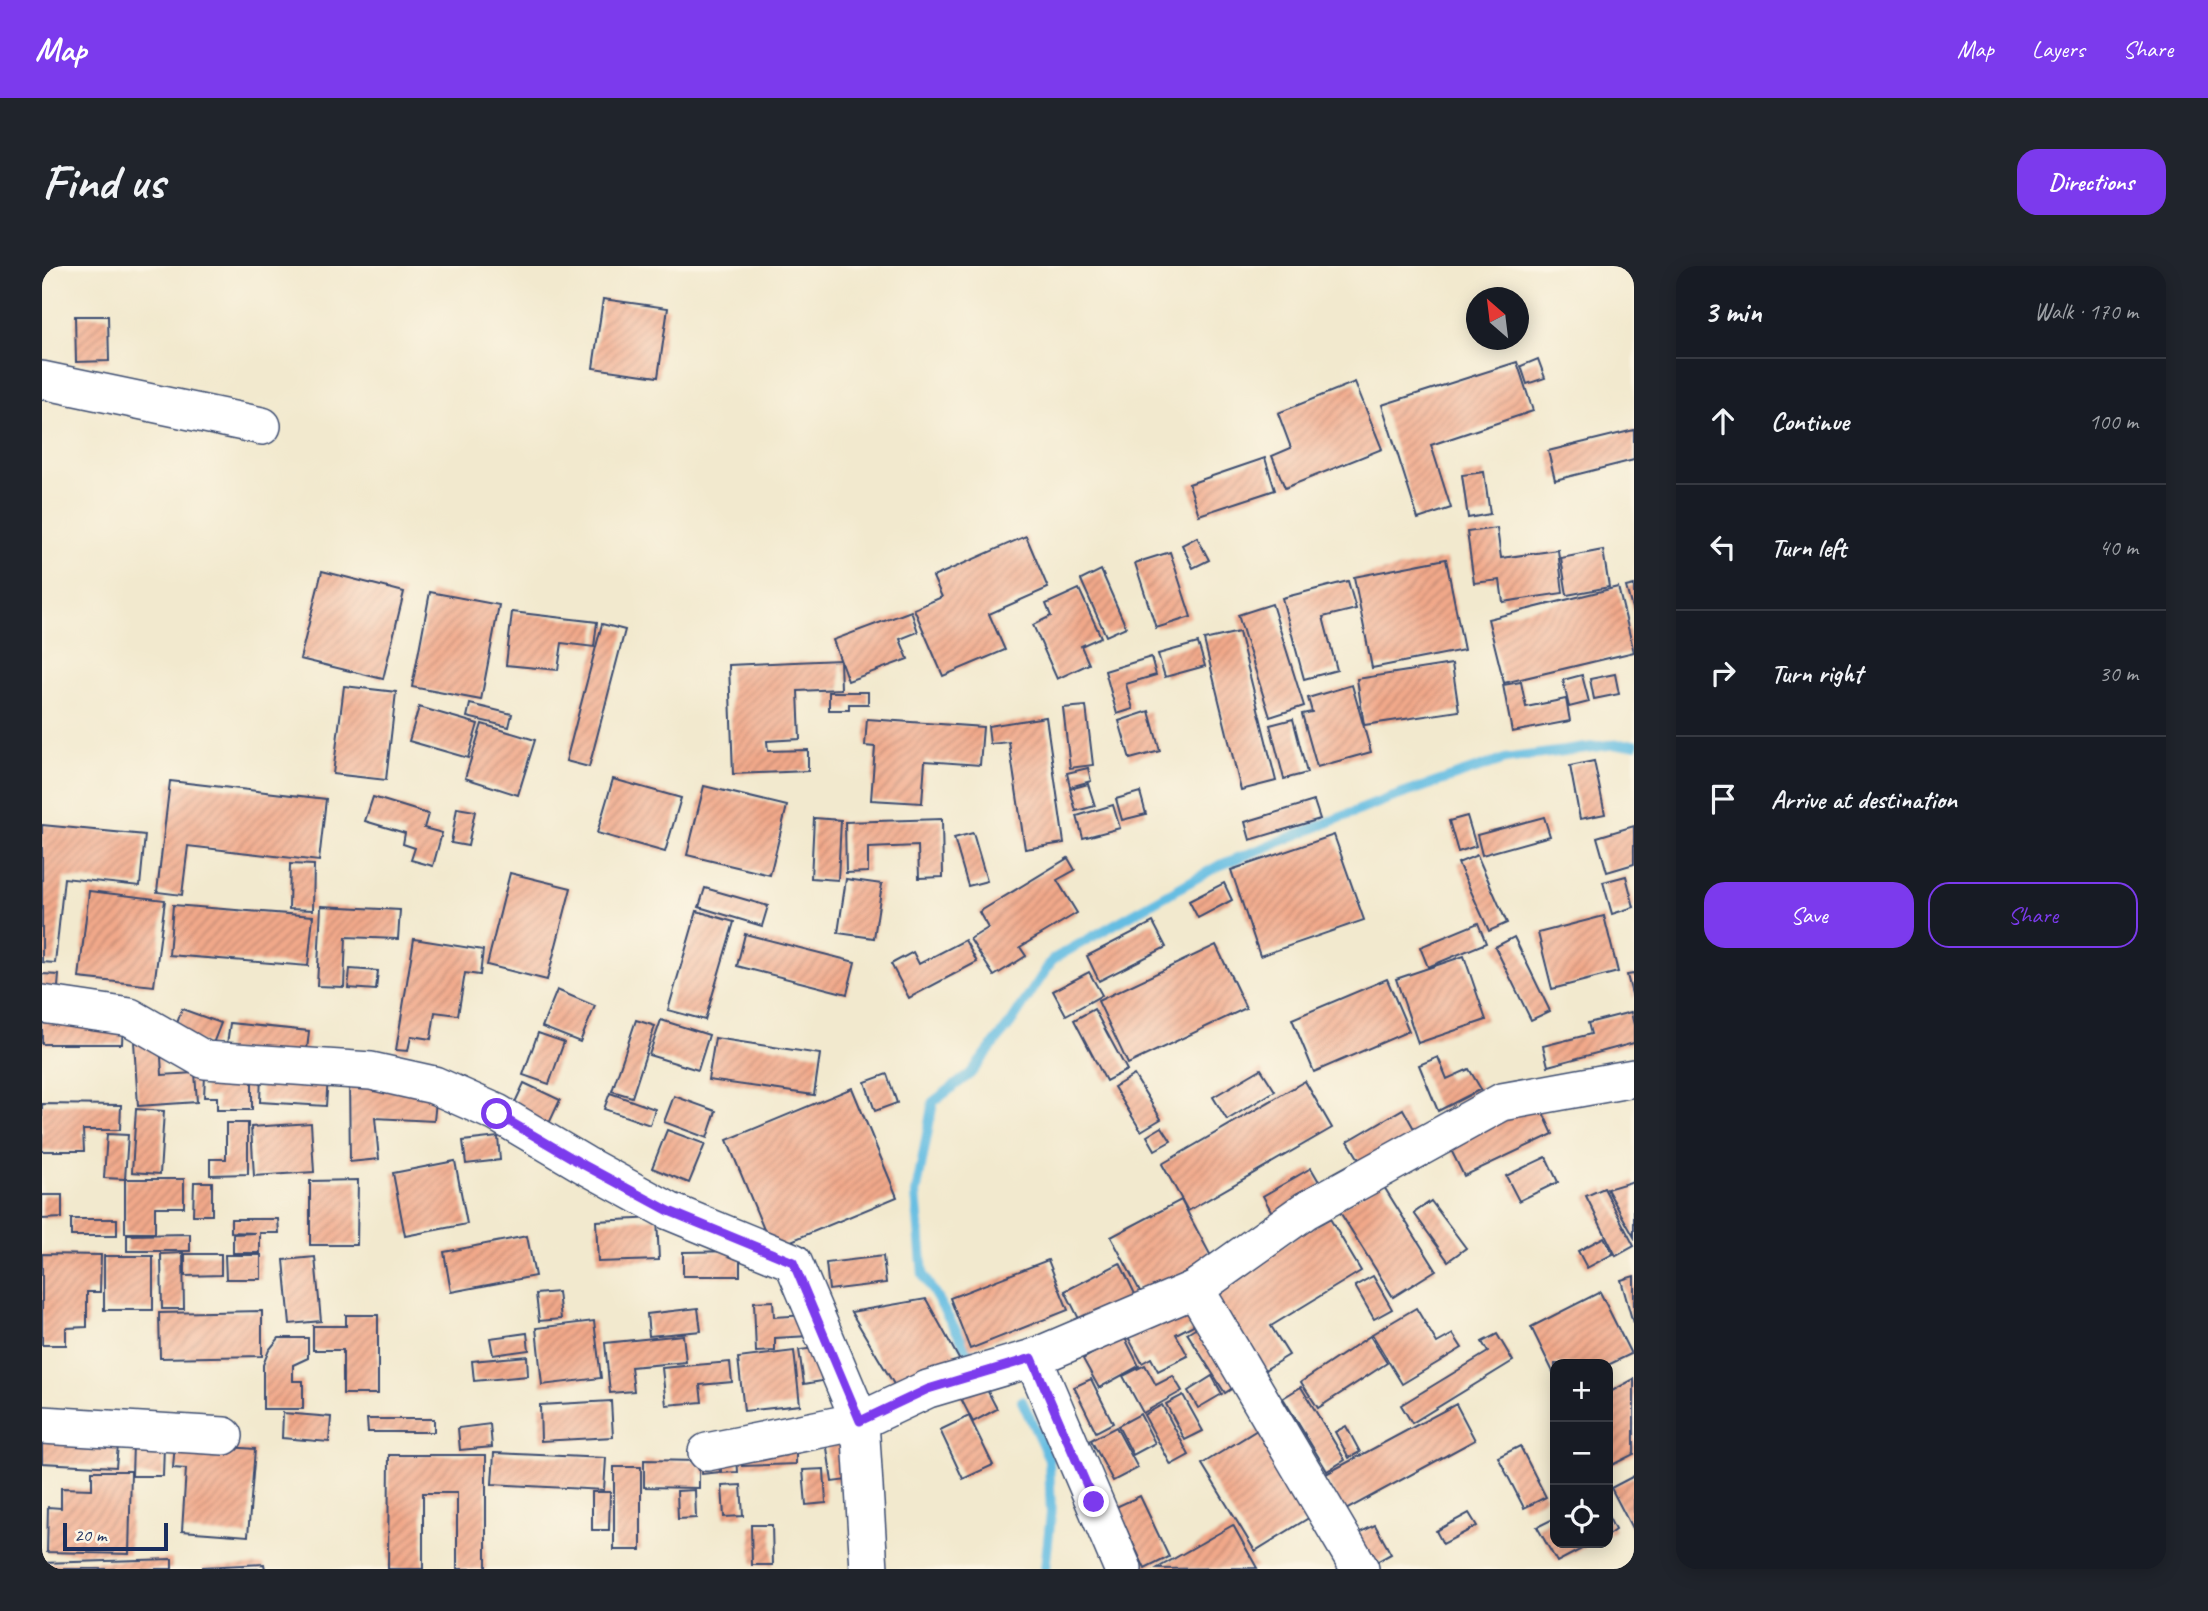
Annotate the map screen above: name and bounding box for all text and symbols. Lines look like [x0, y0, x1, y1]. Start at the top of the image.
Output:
text: Map [35, 28, 86, 70]
text: Map [1957, 34, 1994, 64]
text: Layers [2032, 34, 2085, 64]
text: Share [2123, 34, 2173, 64]
button: Directions [2017, 149, 2166, 215]
text: Find us [42, 151, 164, 213]
north arrow [1466, 287, 1529, 350]
text: 3 min [1704, 293, 1761, 331]
text: Walk · 170 m [2034, 297, 2138, 326]
icon: ahead [1704, 402, 1742, 440]
text: Continue [1771, 405, 1849, 438]
text: 100 m [2089, 407, 2138, 436]
icon: left [1704, 528, 1742, 566]
text: Turn left [1771, 531, 1846, 564]
text: 40 m [2099, 533, 2138, 562]
icon: right [1704, 654, 1742, 692]
text: Turn right [1771, 657, 1862, 690]
text: 30 m [2099, 659, 2138, 688]
icon: arrive [1704, 780, 1742, 818]
text: Arrive at destination [1771, 783, 1957, 816]
button: Save [1704, 882, 1914, 948]
button: Share [1928, 882, 2138, 948]
route start [481, 1098, 512, 1129]
map controls [1550, 1359, 1613, 1548]
button: + [1550, 1359, 1613, 1422]
button: − [1550, 1422, 1613, 1485]
button: locate [1550, 1485, 1613, 1548]
route end [1078, 1486, 1109, 1517]
scale bar [63, 1520, 168, 1552]
text: 20 m [74, 1523, 106, 1547]

